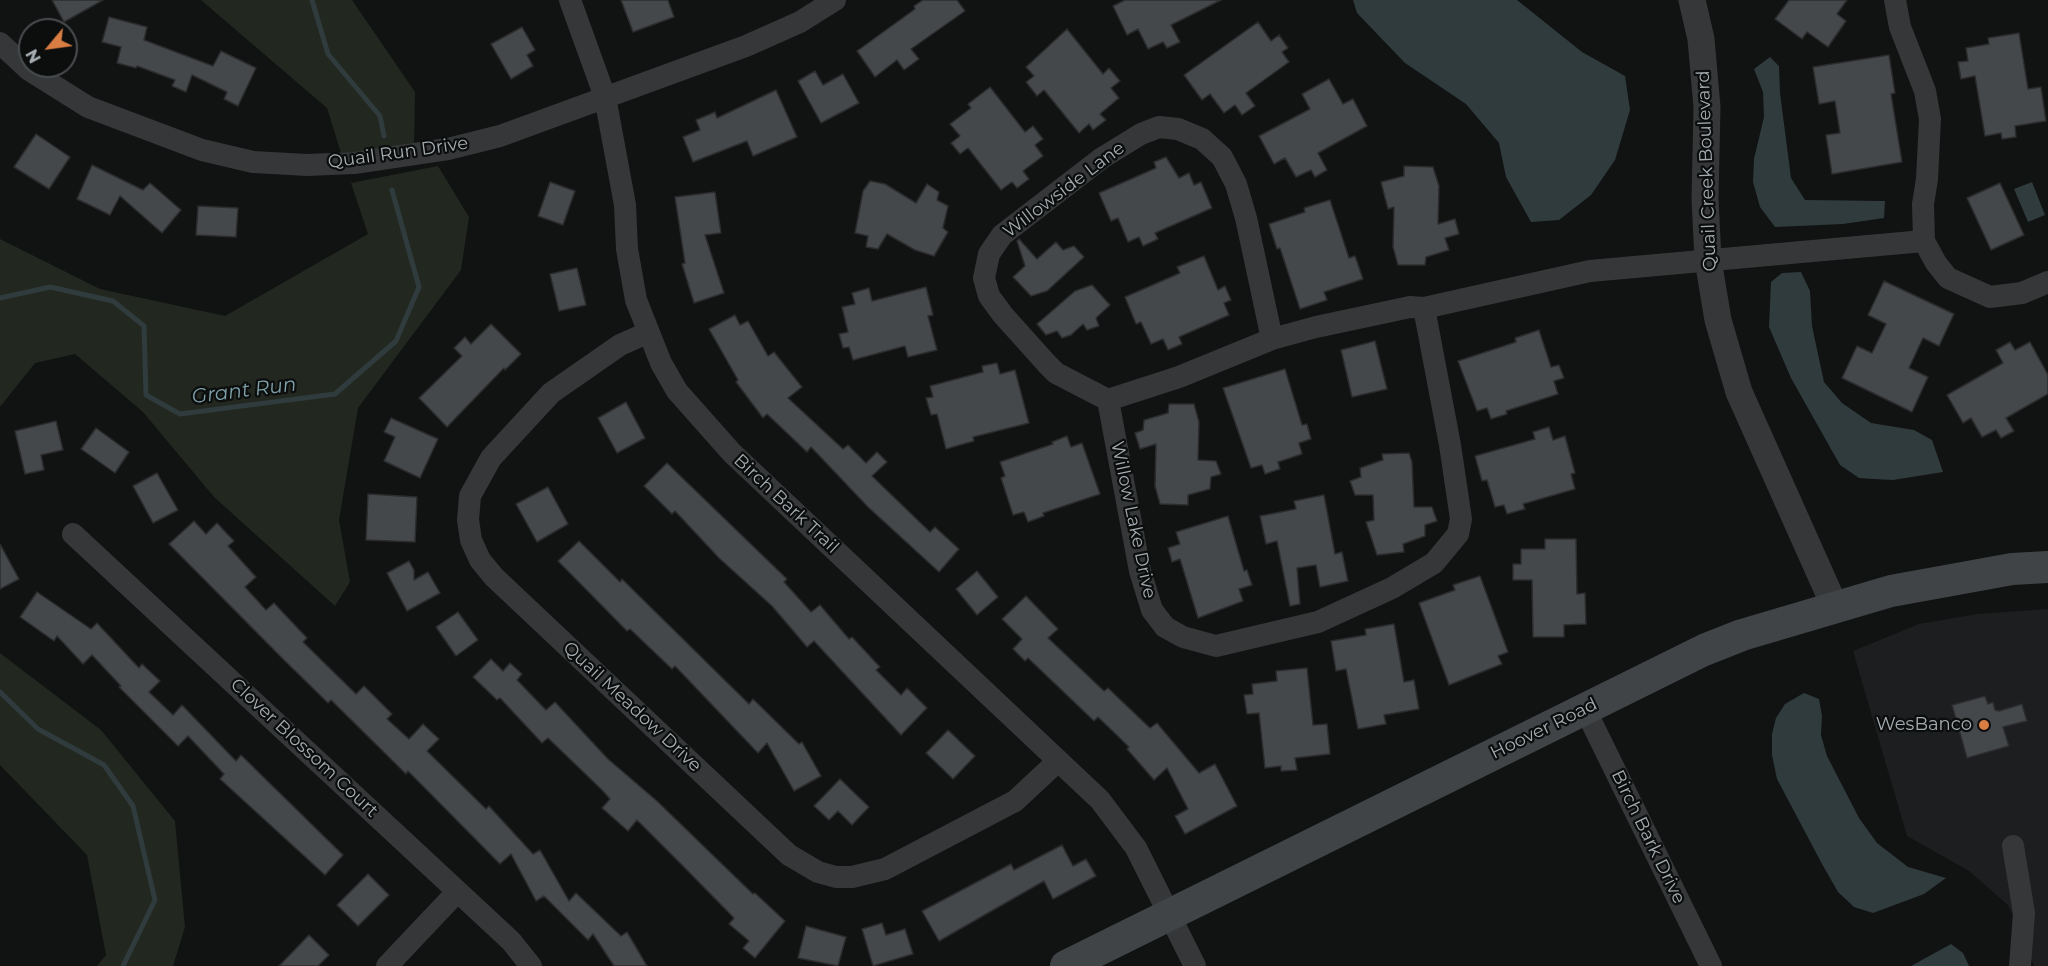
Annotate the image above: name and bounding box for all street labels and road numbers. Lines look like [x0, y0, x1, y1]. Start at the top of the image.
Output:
street label: Quail Creek Boulevard [1693, 70, 1721, 272]
street label: Quail Run Drive [327, 132, 469, 174]
street label: Willowside Lane [999, 137, 1129, 243]
street label: Willow Lake Drive [1106, 439, 1160, 601]
street label: Birch Bark Trail [729, 450, 843, 558]
street label: Quail Meadow Drive [558, 637, 706, 777]
street label: Clover Blossom Court [226, 674, 382, 822]
street label: Hoover Road [1487, 694, 1601, 764]
street label: Birch Bark Drive [1606, 767, 1690, 907]

